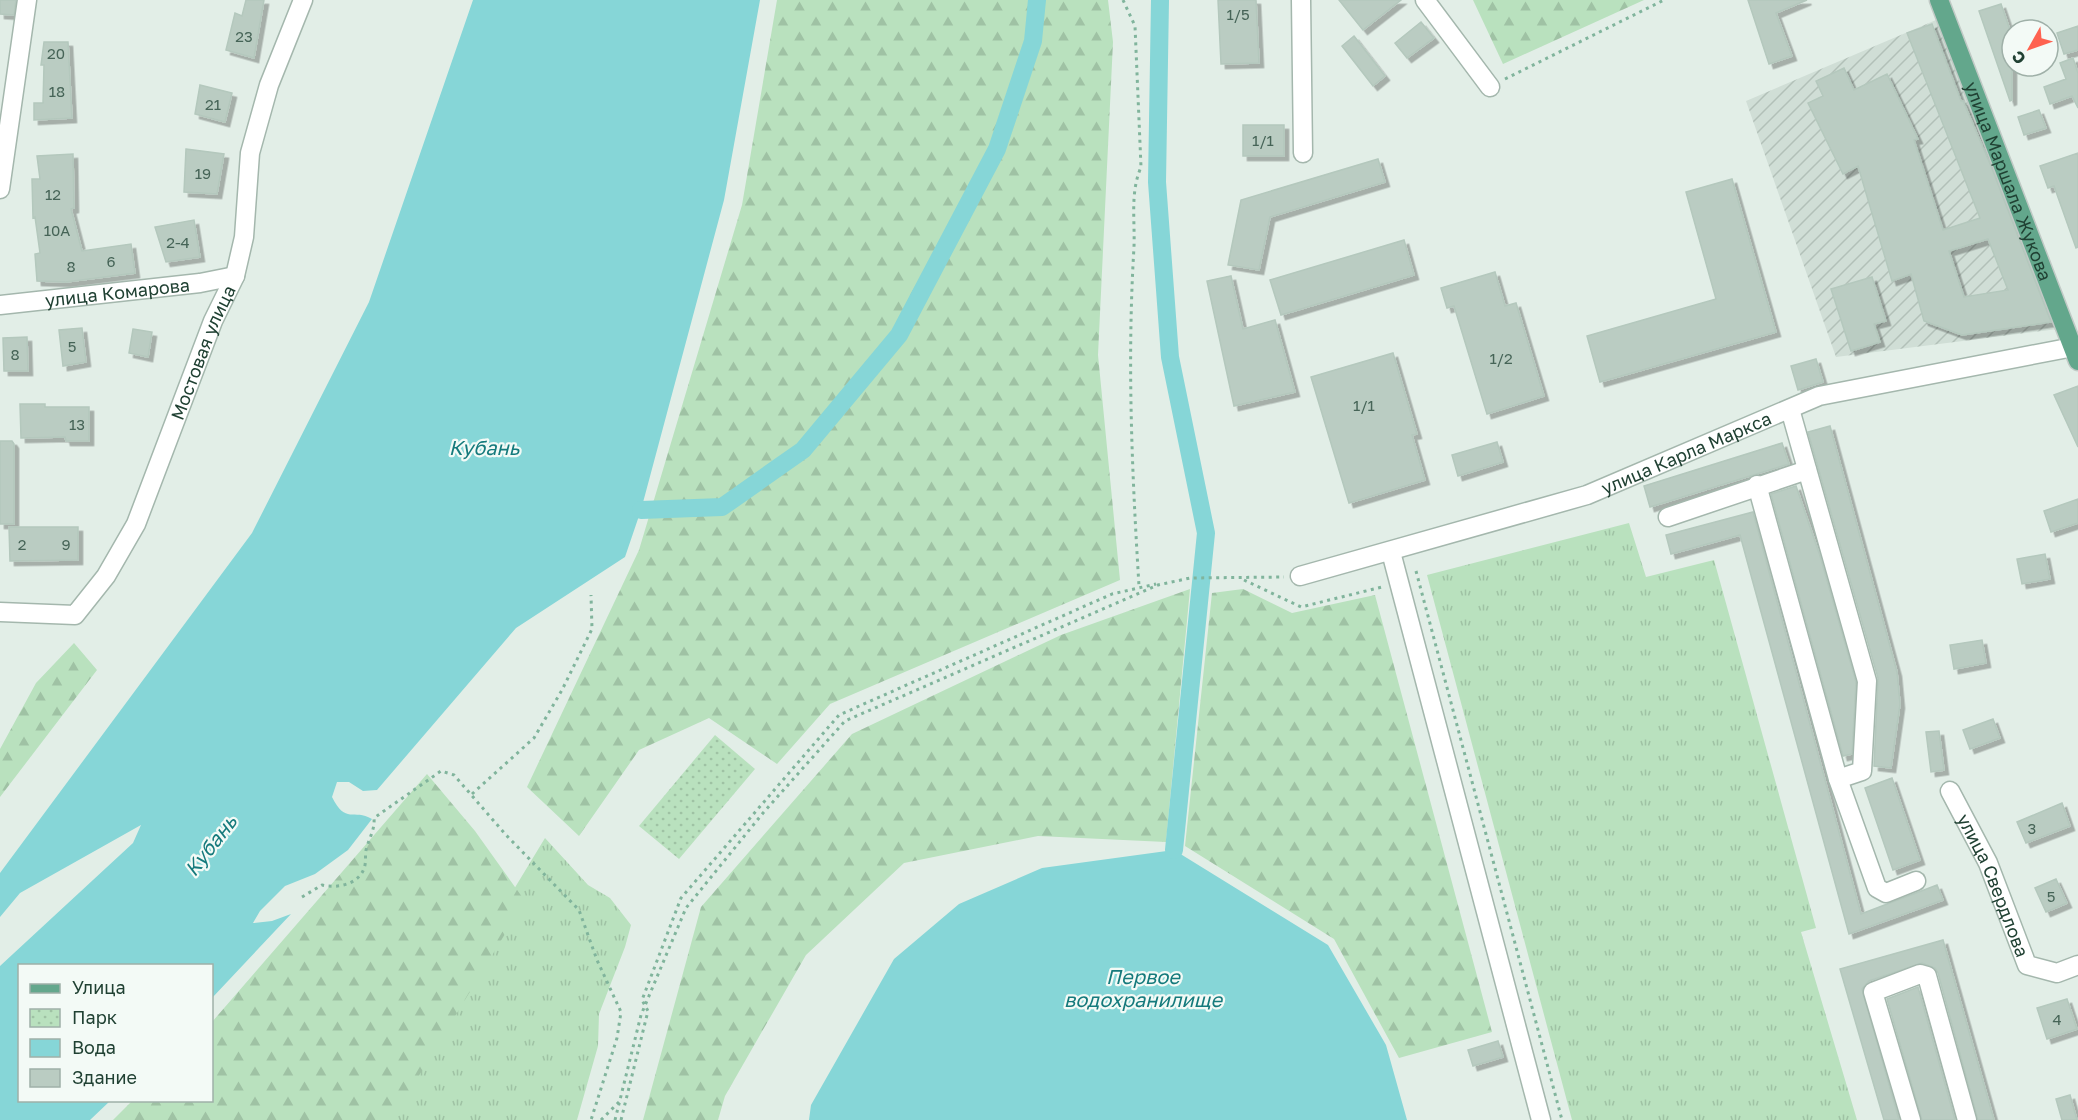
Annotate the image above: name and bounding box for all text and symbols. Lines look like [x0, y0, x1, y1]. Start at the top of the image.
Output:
house number: 1/5 [1226, 5, 1250, 23]
north arrow [2000, 18, 2060, 78]
house number: 23 [235, 27, 253, 45]
house number: 20 [47, 44, 65, 62]
text: С [2007, 47, 2030, 68]
street label: улица Маршала Жукова [1960, 78, 2057, 284]
house number: 18 [49, 82, 65, 100]
house number: 21 [205, 95, 221, 113]
house number: 1/1 [1252, 131, 1274, 149]
house number: 19 [195, 164, 211, 182]
house number: 12 [45, 185, 61, 203]
house number: 10А [44, 221, 70, 239]
house number: 2-4 [166, 233, 190, 251]
house number: 6 [106, 252, 116, 270]
house number: 8 [66, 257, 76, 275]
street label: улица Комарова [44, 273, 191, 311]
street label: Мостовая улица [166, 281, 240, 423]
house number: 5 [68, 337, 76, 355]
house number: 8 [10, 345, 20, 363]
house number: 1/2 [1489, 349, 1513, 367]
house number: 1/1 [1353, 396, 1375, 414]
street label: улица Карла Маркса [1598, 407, 1774, 499]
house number: 13 [69, 415, 85, 433]
water label: Кубань [449, 435, 521, 460]
house number: 2 [18, 535, 26, 553]
house number: 9 [61, 535, 71, 553]
water label: Кубань [179, 809, 243, 881]
street label: улица Свердлова [1953, 810, 2034, 960]
house number: 3 [2028, 819, 2036, 837]
house number: 5 [2047, 887, 2055, 905]
legend [18, 964, 213, 1102]
water label: Первое водохранилище [1064, 964, 1223, 1011]
text: Улица [72, 976, 126, 998]
text: Парк [72, 1006, 117, 1028]
house number: 4 [2052, 1010, 2062, 1028]
text: Вода [72, 1036, 116, 1058]
text: Здание [72, 1066, 137, 1088]

